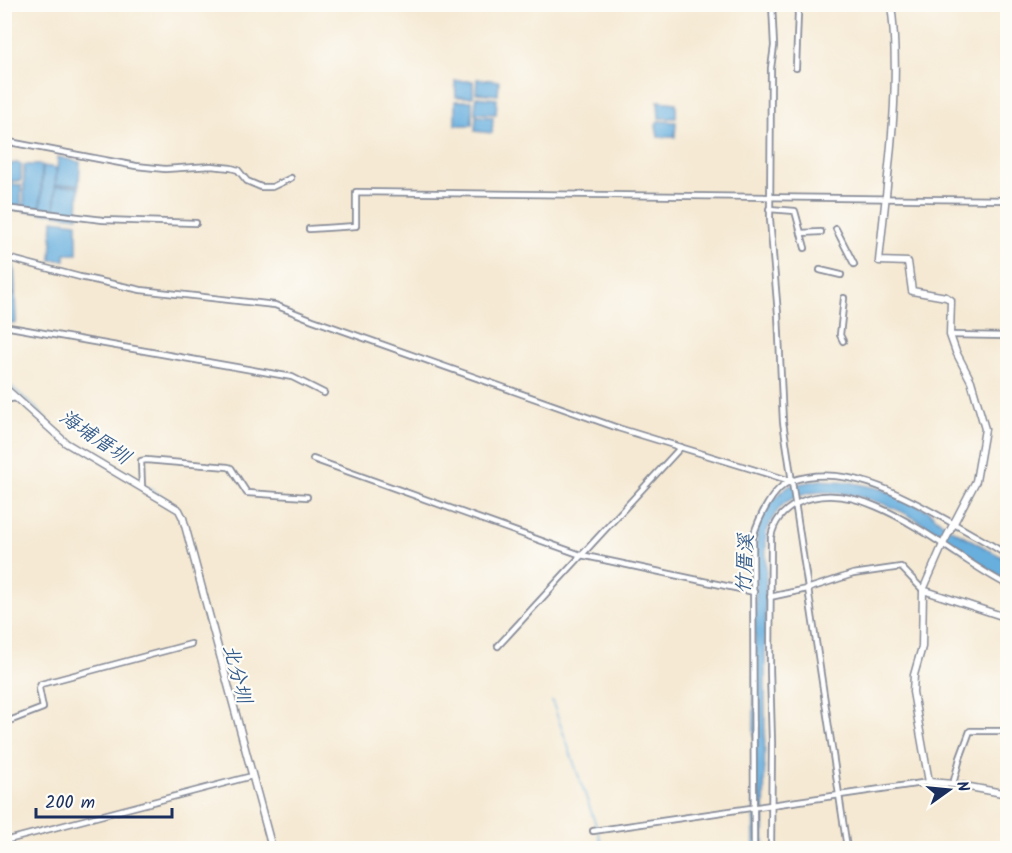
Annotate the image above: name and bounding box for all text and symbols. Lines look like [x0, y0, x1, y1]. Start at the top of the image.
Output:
water label: 海埔厝圳 [52, 402, 138, 475]
water label: 竹厝溪 [728, 532, 764, 595]
water label: 北分圳 [213, 641, 260, 709]
north arrow [919, 760, 979, 820]
text: N [949, 778, 975, 795]
scale bar [36, 781, 172, 819]
text: 200 m [45, 789, 95, 818]

